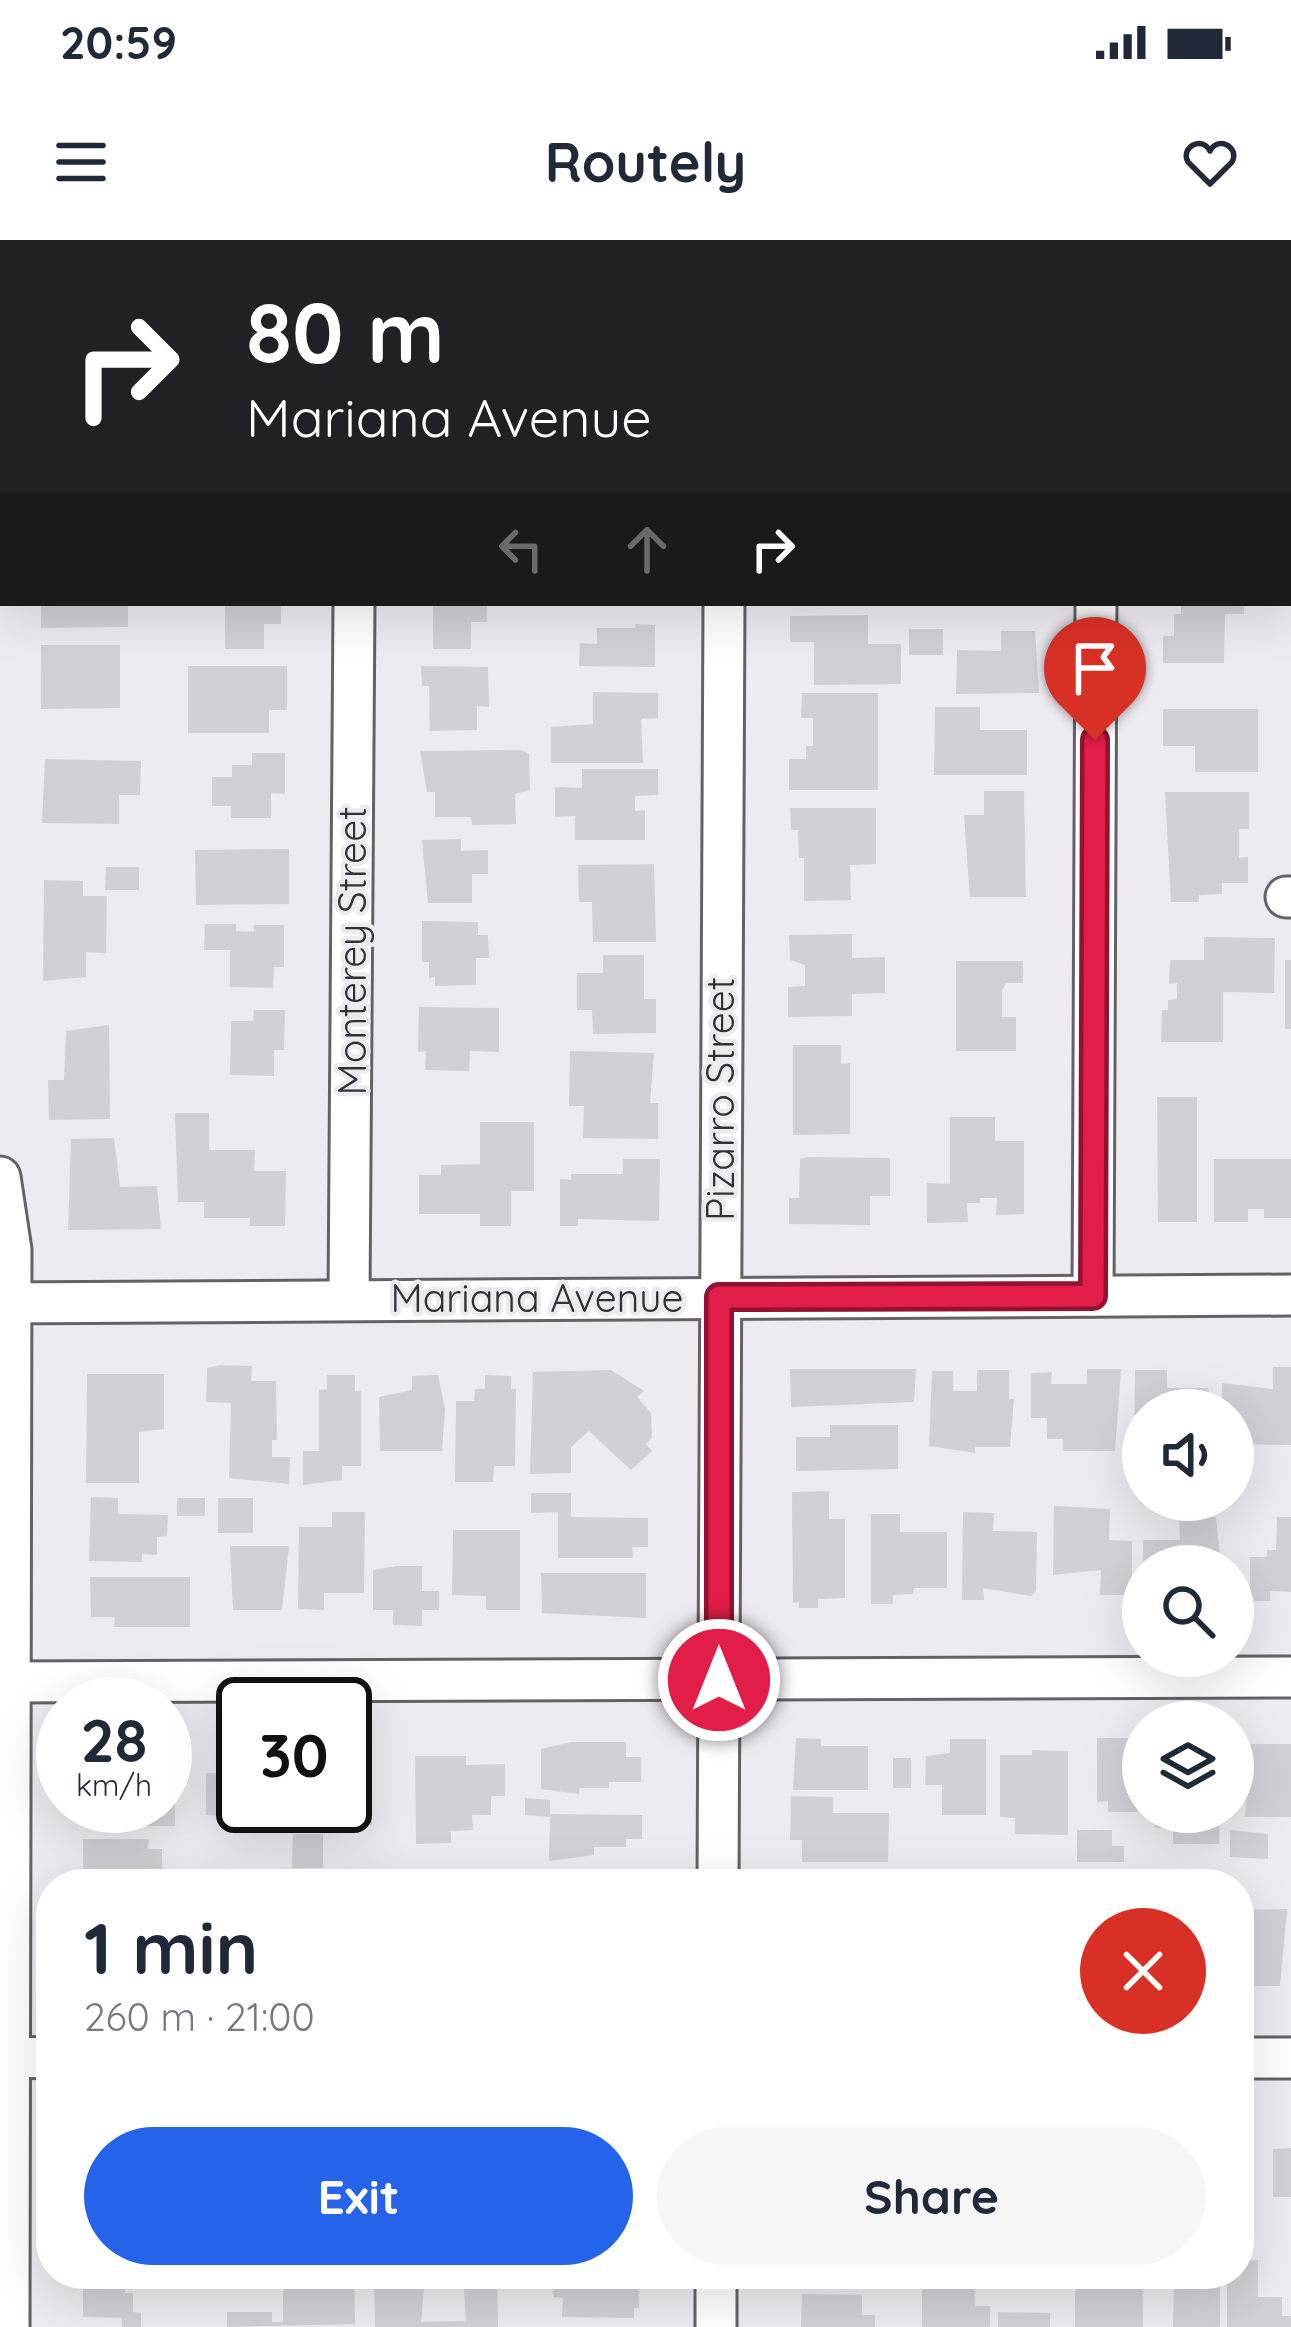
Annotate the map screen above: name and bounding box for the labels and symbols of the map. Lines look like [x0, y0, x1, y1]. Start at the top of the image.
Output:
pin [1044, 617, 1146, 740]
street label: Monterey Street [327, 807, 376, 1095]
street label: Pizarro Street [695, 977, 744, 1221]
street label: Mariana Avenue [390, 1273, 684, 1322]
position arrow [656, 1617, 782, 1743]
speed limit sign: 30 [216, 1677, 372, 1833]

